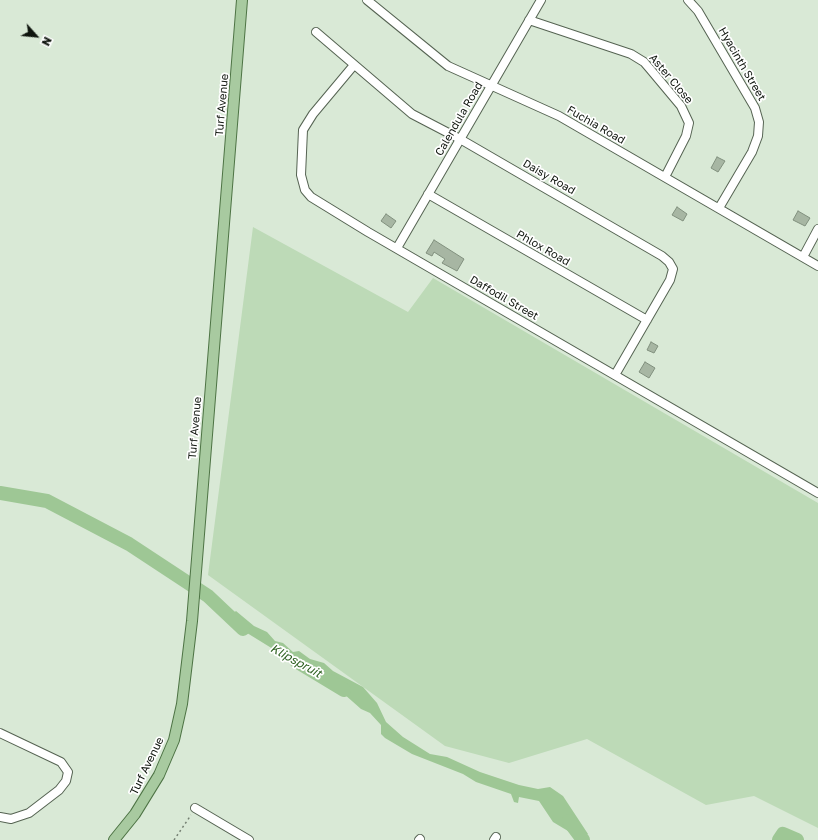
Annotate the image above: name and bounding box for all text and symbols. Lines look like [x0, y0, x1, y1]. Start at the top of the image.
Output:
north arrow [16, 16, 56, 56]
street label: Hyacinth Street [716, 25, 768, 103]
text: N [39, 35, 55, 48]
street label: Aster Close [646, 52, 696, 106]
street label: Turf Avenue [213, 73, 231, 137]
street label: Calendula Road [433, 80, 485, 158]
street label: Fuchia Road [565, 103, 627, 147]
street label: Daisy Road [520, 157, 578, 197]
street label: Phlox Road [514, 227, 572, 269]
street label: Daffodil Street [467, 273, 541, 323]
street label: Turf Avenue [186, 396, 204, 460]
water label: Klipspruit [268, 641, 324, 681]
street label: Turf Avenue [127, 735, 167, 797]

